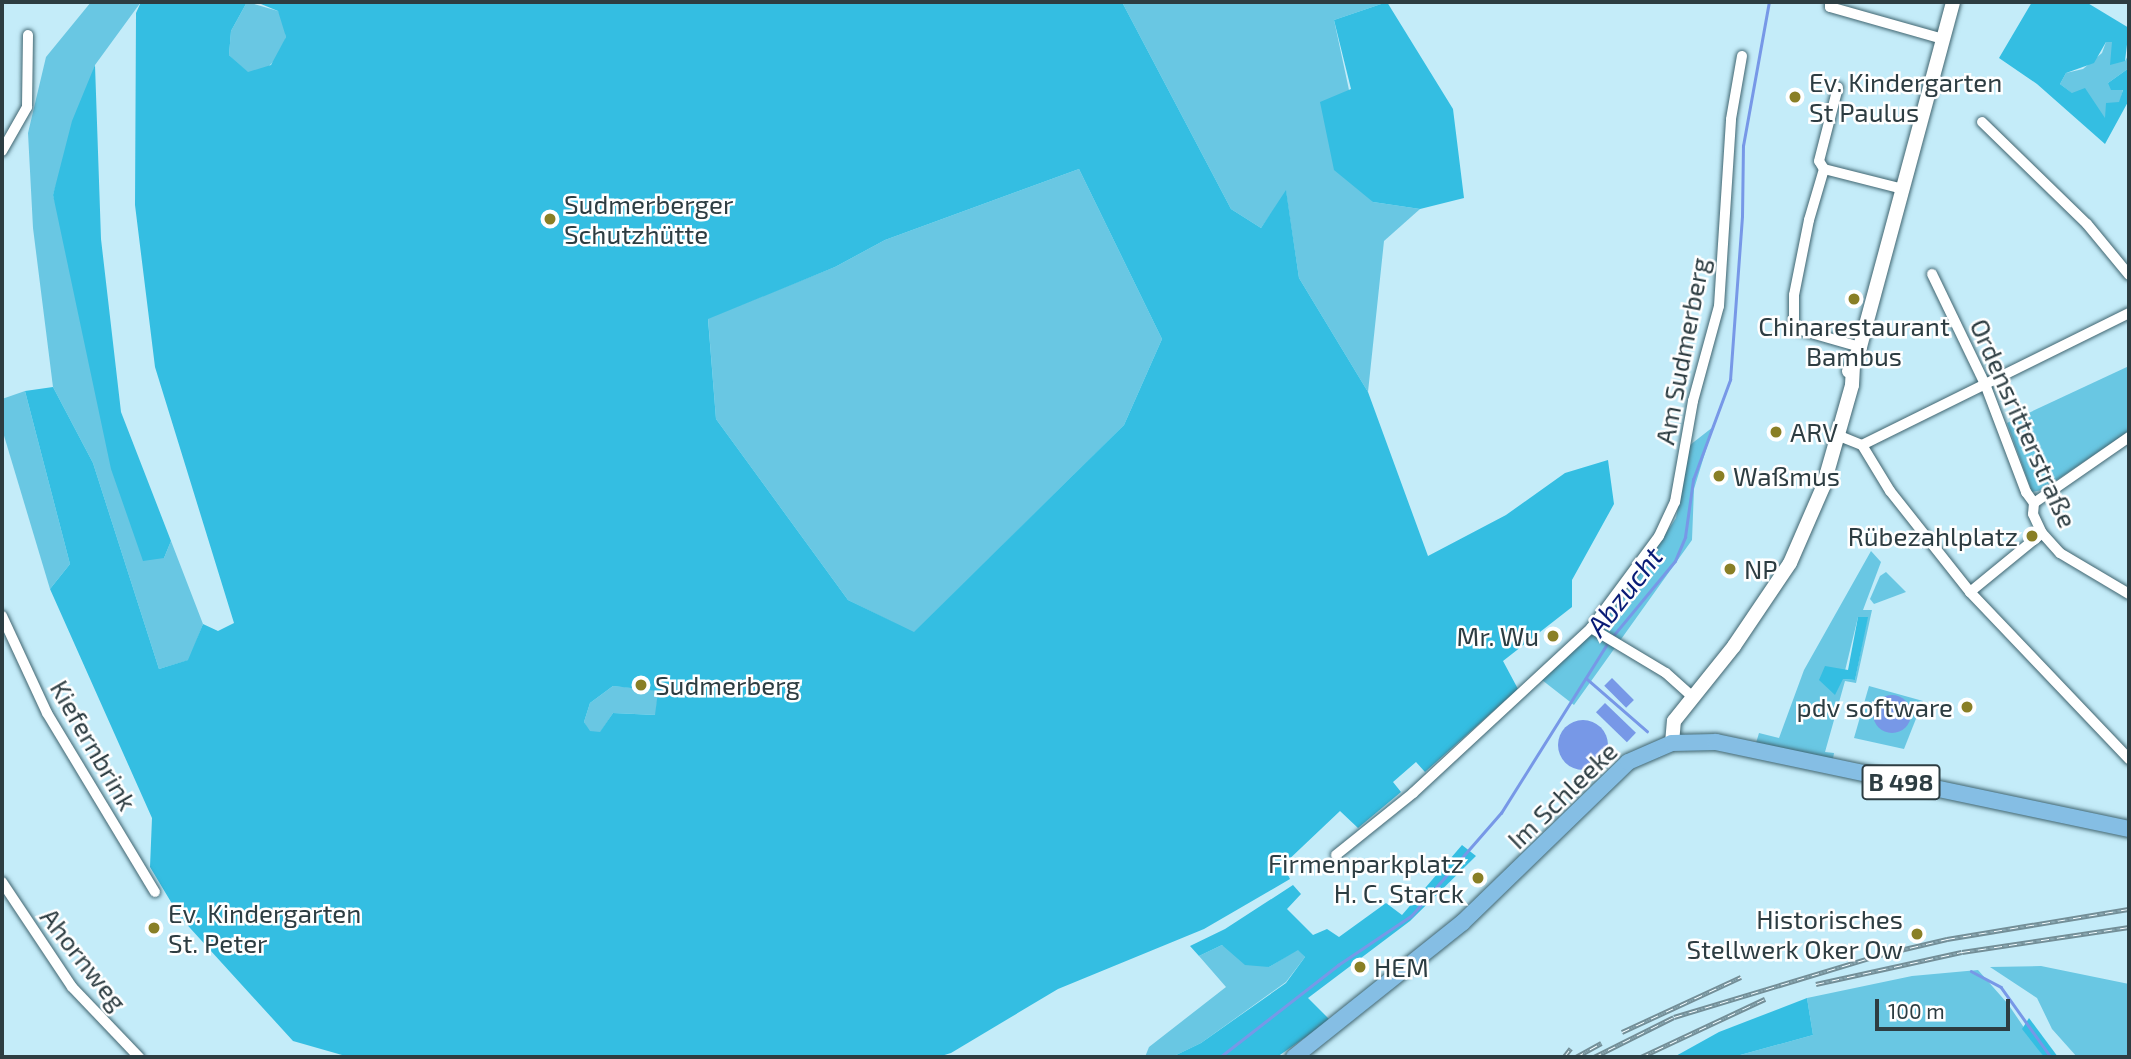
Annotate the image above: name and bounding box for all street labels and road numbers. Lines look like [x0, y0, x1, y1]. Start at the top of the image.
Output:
street label: Am Sudmerberg [1649, 255, 1715, 447]
street label: Ordensritterstraße [1964, 314, 2084, 532]
street label: Kiefernbrink [44, 674, 144, 816]
street label: Im Schleeke [1501, 735, 1623, 855]
road number: B 498 [1861, 762, 1941, 802]
street label: Ahornweg [34, 902, 134, 1016]

